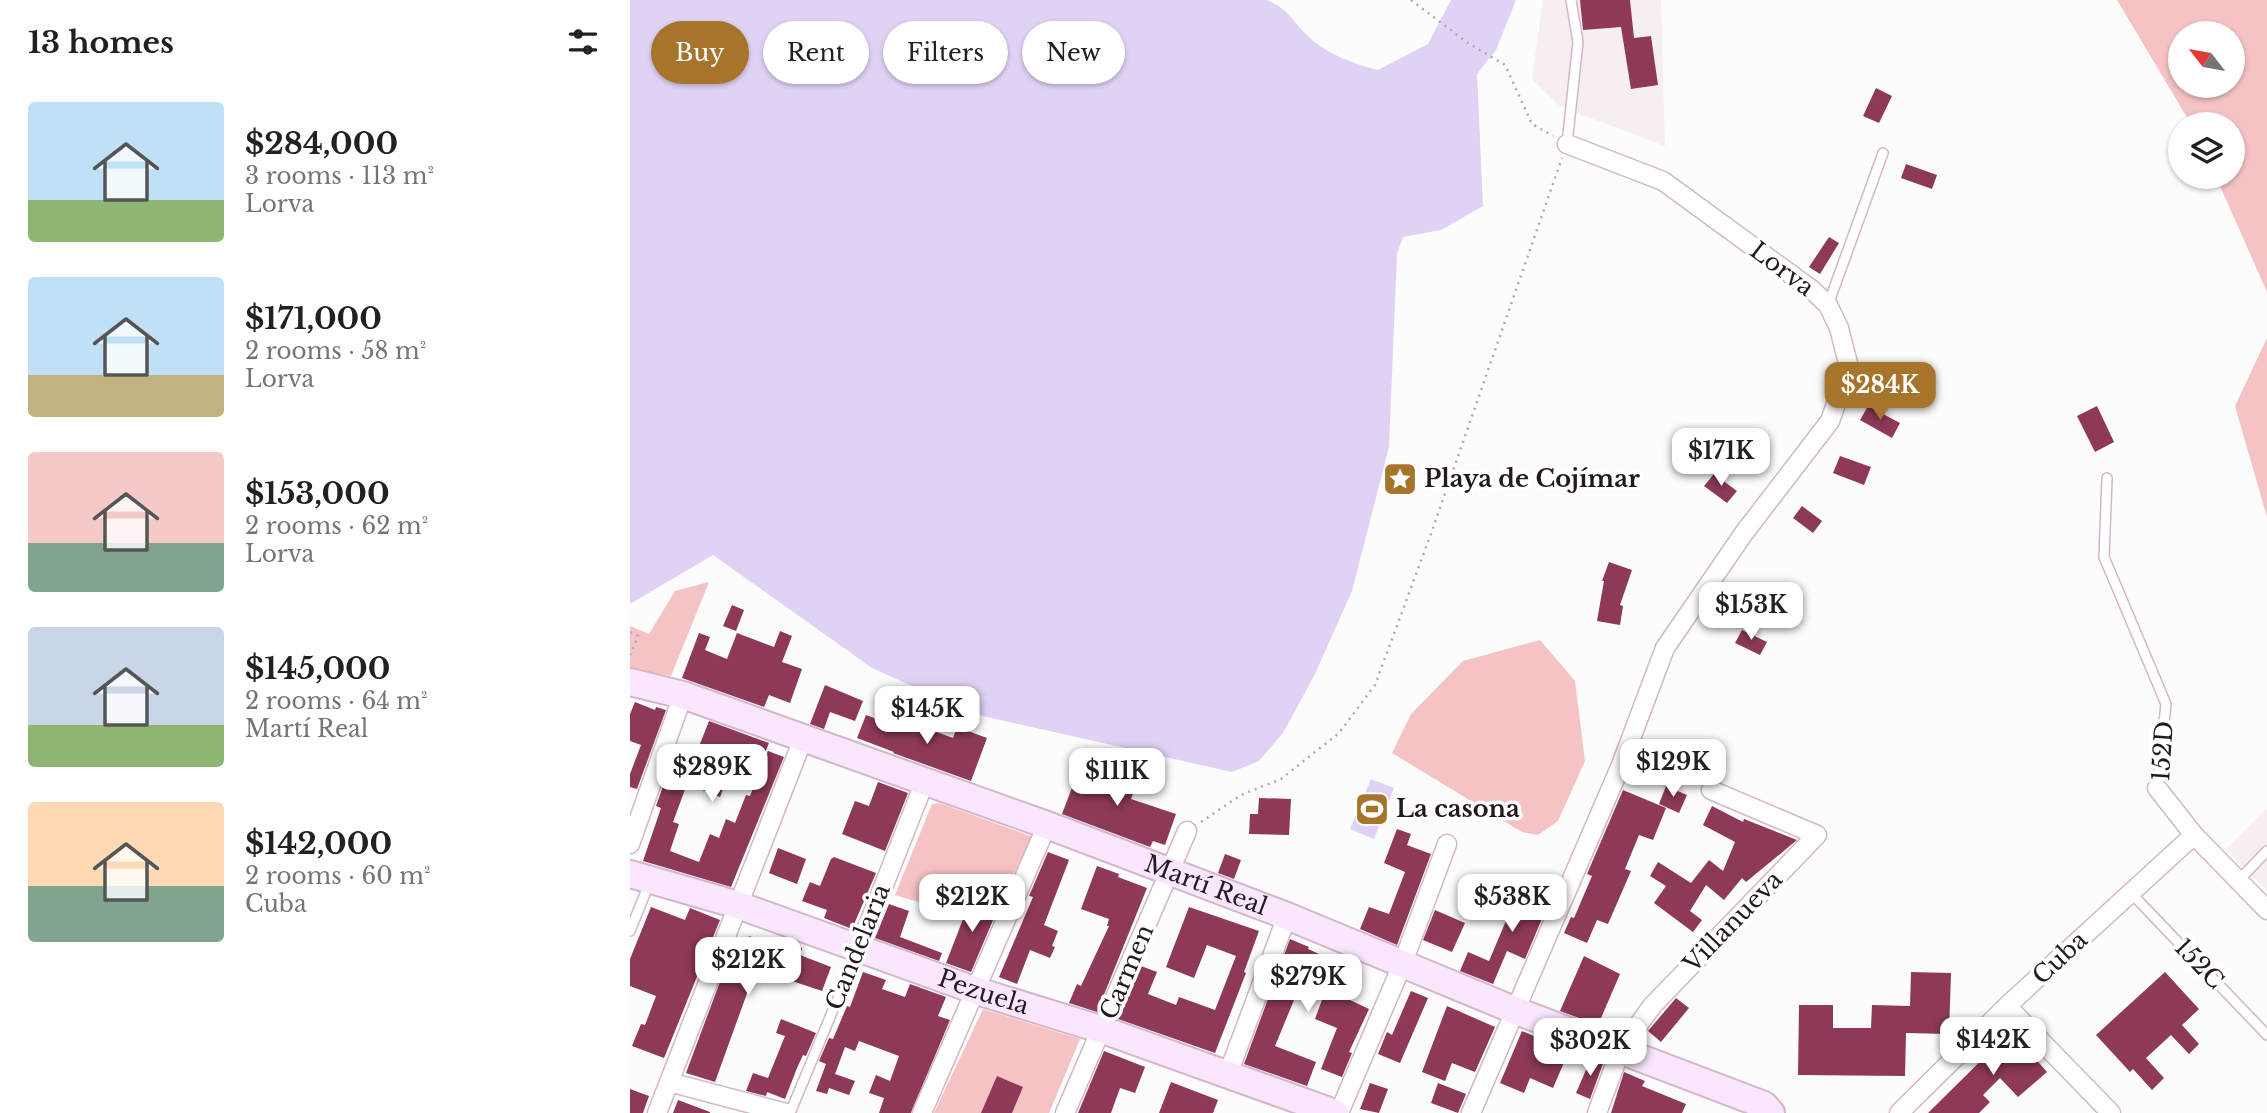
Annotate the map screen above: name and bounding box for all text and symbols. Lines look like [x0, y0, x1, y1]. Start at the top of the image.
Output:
chip: Buy [651, 21, 749, 84]
chip: Rent [763, 21, 869, 84]
chip: Filters [883, 21, 1008, 84]
chip: New [1022, 21, 1125, 84]
north arrow [2168, 21, 2245, 98]
map controls [2168, 21, 2245, 189]
icon: filters [564, 23, 602, 61]
text: 13 homes [28, 24, 174, 61]
button: layers [2168, 112, 2245, 189]
text: $284,000 [245, 125, 398, 162]
icon: home [84, 130, 168, 214]
text: 3 rooms · 113 m² [245, 162, 434, 190]
text: Lorva [245, 190, 314, 218]
street label: Lorva [1745, 235, 1820, 302]
text: $171,000 [245, 300, 382, 337]
icon: home [84, 305, 168, 389]
text: 2 rooms · 58 m² [245, 337, 426, 365]
pin: $284K [1831, 362, 1929, 422]
text: Lorva [245, 365, 314, 393]
text: $284K [1841, 371, 1919, 399]
pin: $171K [1672, 428, 1770, 488]
text: $171K [1688, 437, 1754, 465]
place icon: Playa de Cojímar [1381, 460, 1419, 498]
place label: Playa de Cojímar [1424, 464, 1640, 493]
text: $153,000 [245, 475, 390, 512]
icon: home [84, 480, 168, 564]
text: 2 rooms · 62 m² [245, 512, 428, 540]
text: Lorva [245, 540, 314, 568]
pin: $153K [1702, 582, 1800, 642]
text: $153K [1715, 591, 1787, 619]
text: $145,000 [245, 650, 390, 687]
icon: home [84, 655, 168, 739]
pin: $145K [878, 686, 976, 746]
text: 2 rooms · 64 m² [245, 687, 428, 715]
text: $145K [891, 695, 963, 723]
text: Martí Real [245, 715, 368, 743]
street label: 152D [2146, 720, 2179, 782]
pin: $129K [1624, 740, 1722, 799]
pin: $289K [663, 744, 761, 804]
pin: $111K [1068, 748, 1166, 808]
text: $129K [1636, 748, 1710, 776]
text: $289K [673, 753, 751, 781]
text: $111K [1085, 757, 1149, 785]
sports icon: La casona [1353, 790, 1391, 828]
place label: La casona [1396, 794, 1520, 823]
text: $142,000 [245, 825, 392, 862]
icon: home [84, 830, 168, 914]
street label: Martí Real [1141, 848, 1272, 921]
text: 2 rooms · 60 m² [245, 862, 431, 890]
street label: Villanueva [1677, 865, 1789, 979]
pin: $212K [923, 874, 1021, 934]
pin: $538K [1463, 874, 1561, 934]
street label: Candelaria [819, 879, 896, 1014]
text: $212K [935, 883, 1009, 911]
text: $538K [1474, 883, 1550, 911]
text: Cuba [245, 890, 307, 918]
street label: Carmen [1094, 920, 1159, 1024]
street label: Cuba [2026, 925, 2094, 990]
street label: 152C [2169, 933, 2230, 995]
pin: $212K [699, 937, 797, 997]
text: $212K [711, 946, 785, 974]
pin: $279K [1259, 954, 1357, 1014]
street label: Pezuela [934, 963, 1033, 1020]
text: $279K [1270, 963, 1346, 991]
pin: $302K [1541, 1018, 1639, 1078]
pin: $142K [1944, 1018, 2042, 1077]
text: $142K [1956, 1026, 2030, 1054]
text: $302K [1550, 1027, 1630, 1055]

